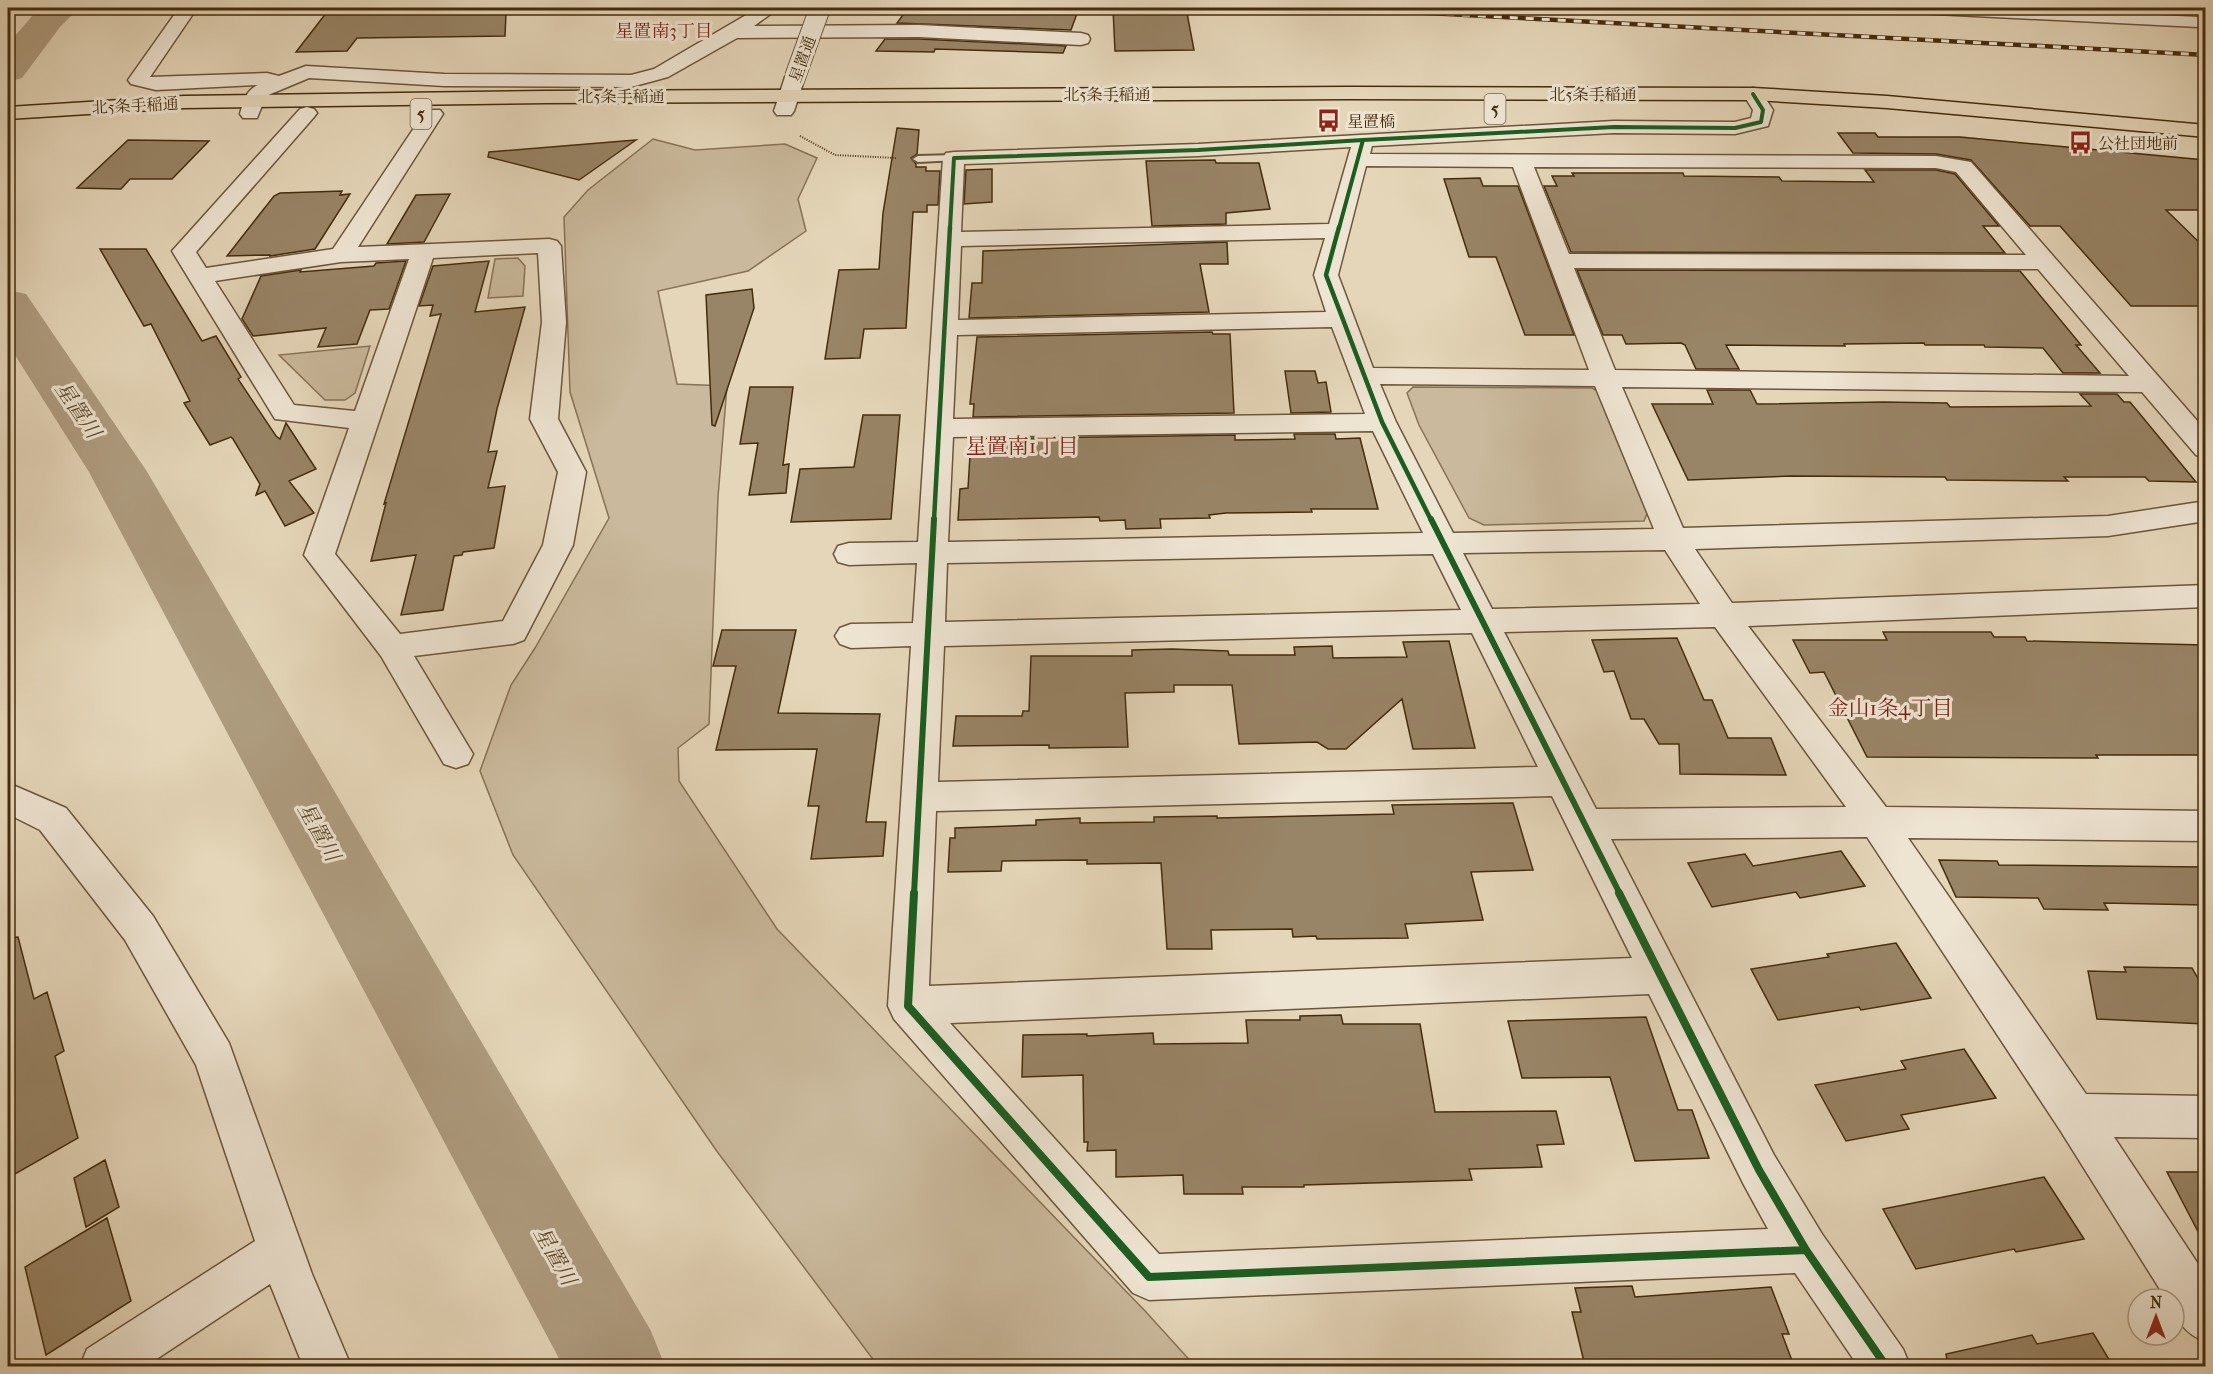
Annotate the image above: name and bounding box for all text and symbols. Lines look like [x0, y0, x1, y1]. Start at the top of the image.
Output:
district label: 星置南3丁目 [615, 21, 713, 42]
street label: 星置通 [785, 33, 820, 85]
street label: 北5条手稲通 [1064, 85, 1150, 104]
street label: 北5条手稲通 [1550, 85, 1636, 104]
street label: 北5条手稲通 [578, 87, 664, 106]
street label: 北5条手稲通 [91, 94, 179, 117]
road number: 5 [1484, 94, 1506, 124]
road number: 5 [410, 99, 432, 129]
bus stop icon: 星置橋 [1316, 108, 1342, 134]
place label: 星置橋 [1347, 112, 1395, 131]
bus stop icon: 公社団地前 [2067, 130, 2093, 156]
place label: 公社団地前 [2098, 134, 2178, 153]
water label: 星置川 [50, 377, 107, 444]
district label: 星置南1丁目 [966, 434, 1078, 458]
district label: 金山1条4丁目 [1828, 696, 1952, 720]
water label: 星置川 [293, 799, 346, 867]
water label: 星置川 [529, 1223, 582, 1291]
north arrow [2126, 1287, 2186, 1347]
text: N [2150, 1293, 2163, 1312]

